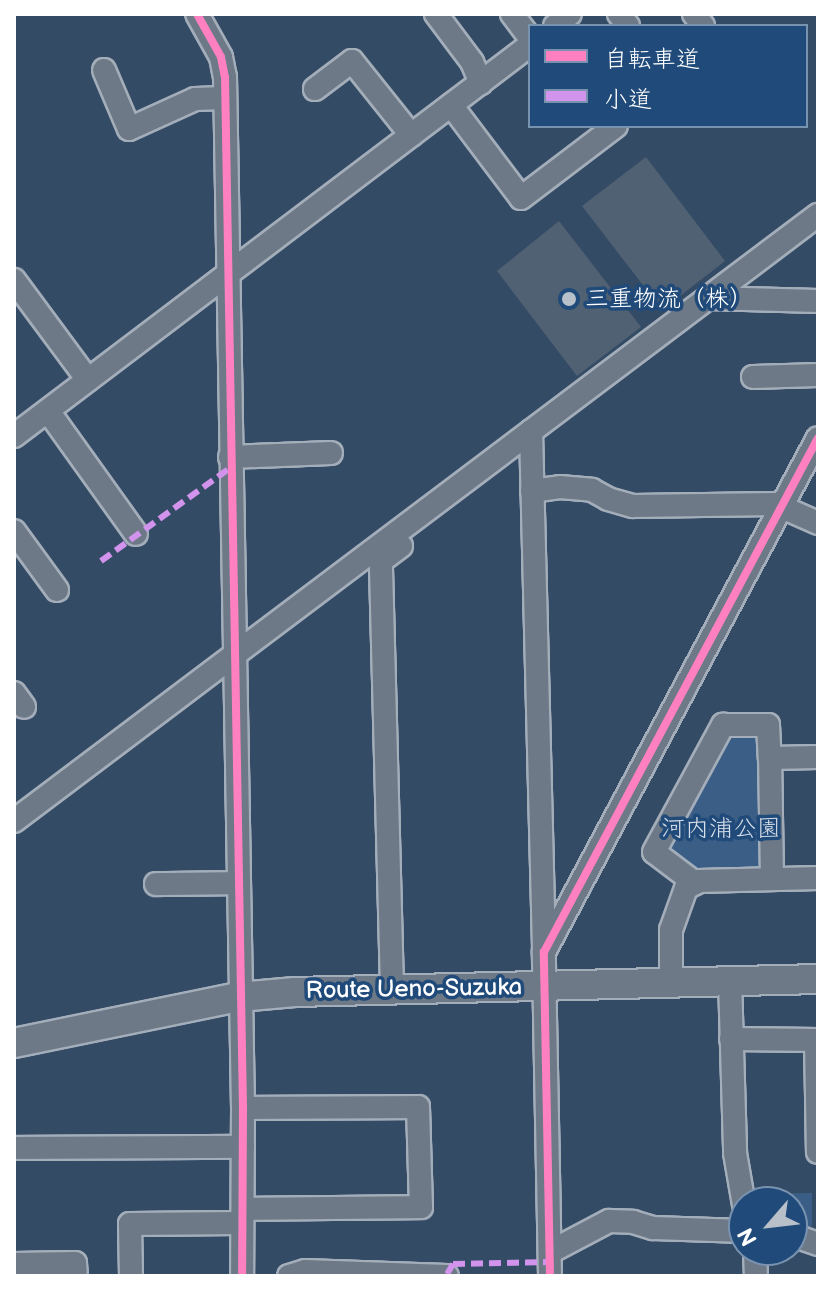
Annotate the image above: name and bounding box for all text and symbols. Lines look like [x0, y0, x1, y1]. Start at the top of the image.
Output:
legend [528, 24, 808, 128]
text: 自転車道 [604, 45, 700, 74]
text: 小道 [604, 85, 652, 114]
place label: 三重物流（株） [585, 285, 753, 313]
marker: 三重物流（株） [560, 290, 578, 308]
park label: 河内浦公園 [661, 815, 781, 843]
street label: Route Ueno-Suzuka [305, 973, 523, 1005]
north arrow [728, 1186, 808, 1266]
text: N [732, 1223, 764, 1250]

